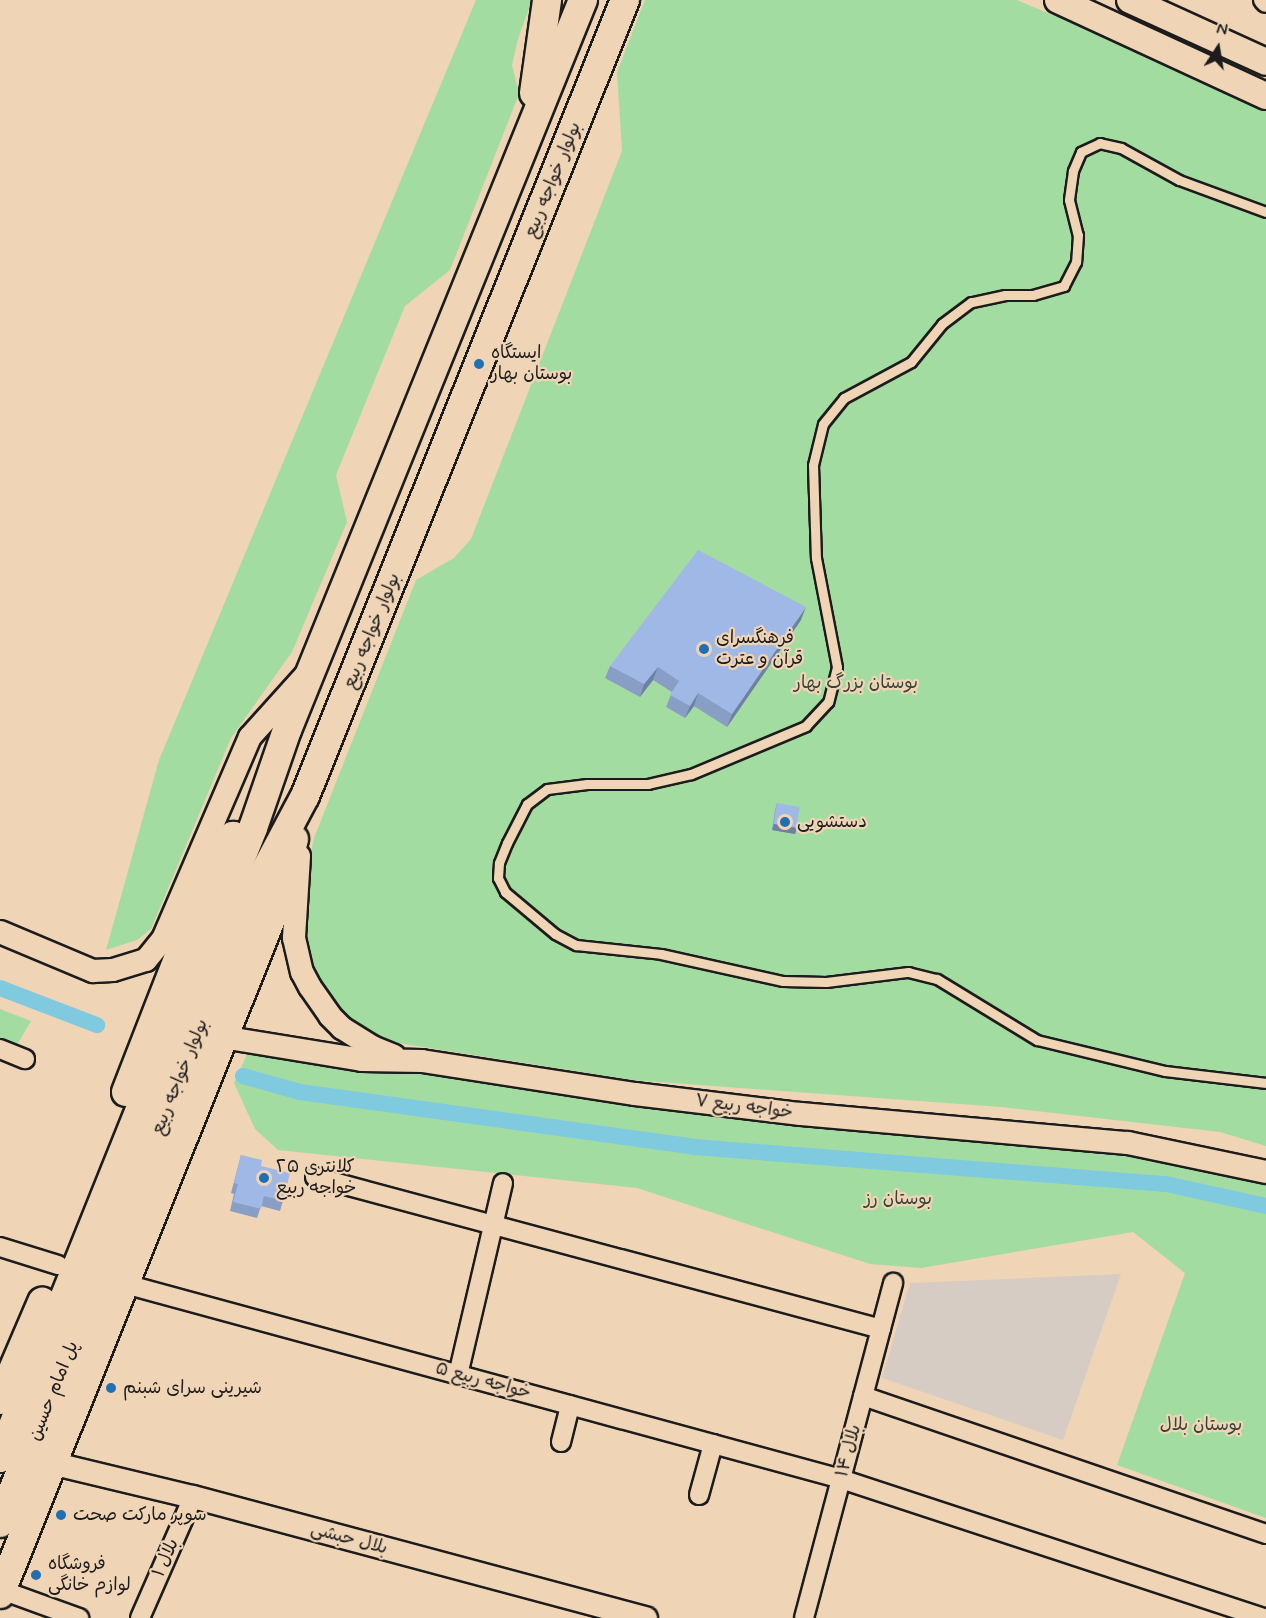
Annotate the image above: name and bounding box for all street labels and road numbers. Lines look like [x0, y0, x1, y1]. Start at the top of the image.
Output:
street label: بولوار خواجه ربیع [520, 119, 586, 241]
street label: بولوار خواجه ربیع [339, 570, 405, 692]
street label: بولوار خواجه ربیع [147, 1016, 213, 1138]
street label: خواجه ربیع ۷ [694, 1090, 794, 1124]
street label: پل امام حسین [24, 1338, 84, 1444]
street label: خواجه ربیع ۵ [433, 1358, 533, 1404]
street label: بلال ۱۴ [832, 1422, 866, 1480]
street label: بلال حبشی [308, 1518, 390, 1560]
street label: بلال ۱ [148, 1535, 184, 1581]

